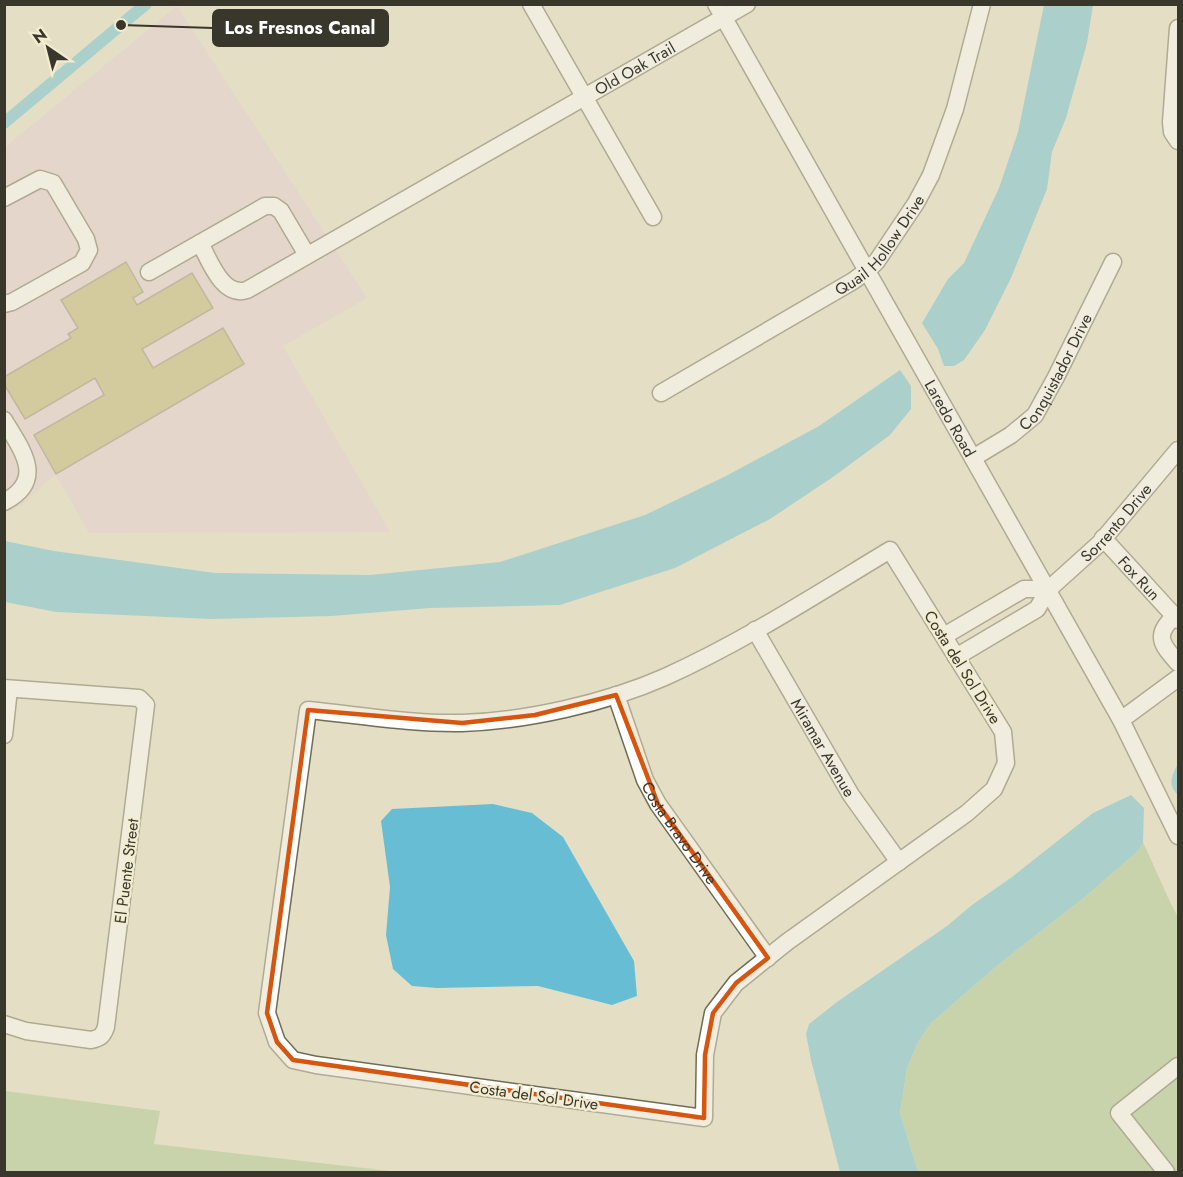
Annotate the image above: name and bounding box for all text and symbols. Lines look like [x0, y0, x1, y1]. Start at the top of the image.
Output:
callout: Los Fresnos Canal [213, 10, 388, 46]
text: Los Fresnos Canal [225, 15, 375, 41]
north arrow [18, 18, 78, 78]
text: N [28, 23, 51, 49]
street label: Old Oak Trail [590, 36, 680, 101]
street label: Quail Hollow Drive [830, 191, 930, 301]
street label: Conquistador Drive [1014, 310, 1098, 436]
street label: Laredo Road [919, 376, 981, 461]
street label: Sorrento Drive [1075, 479, 1157, 567]
street label: Fox Run [1113, 551, 1166, 606]
street label: Costa del Sol Drive [918, 606, 1007, 728]
street label: Miramar Avenue [785, 694, 861, 801]
street label: Costa Bravo Drive [636, 777, 723, 889]
street label: El Puente Street [109, 817, 144, 925]
street label: Costa del Sol Drive [468, 1075, 600, 1116]

